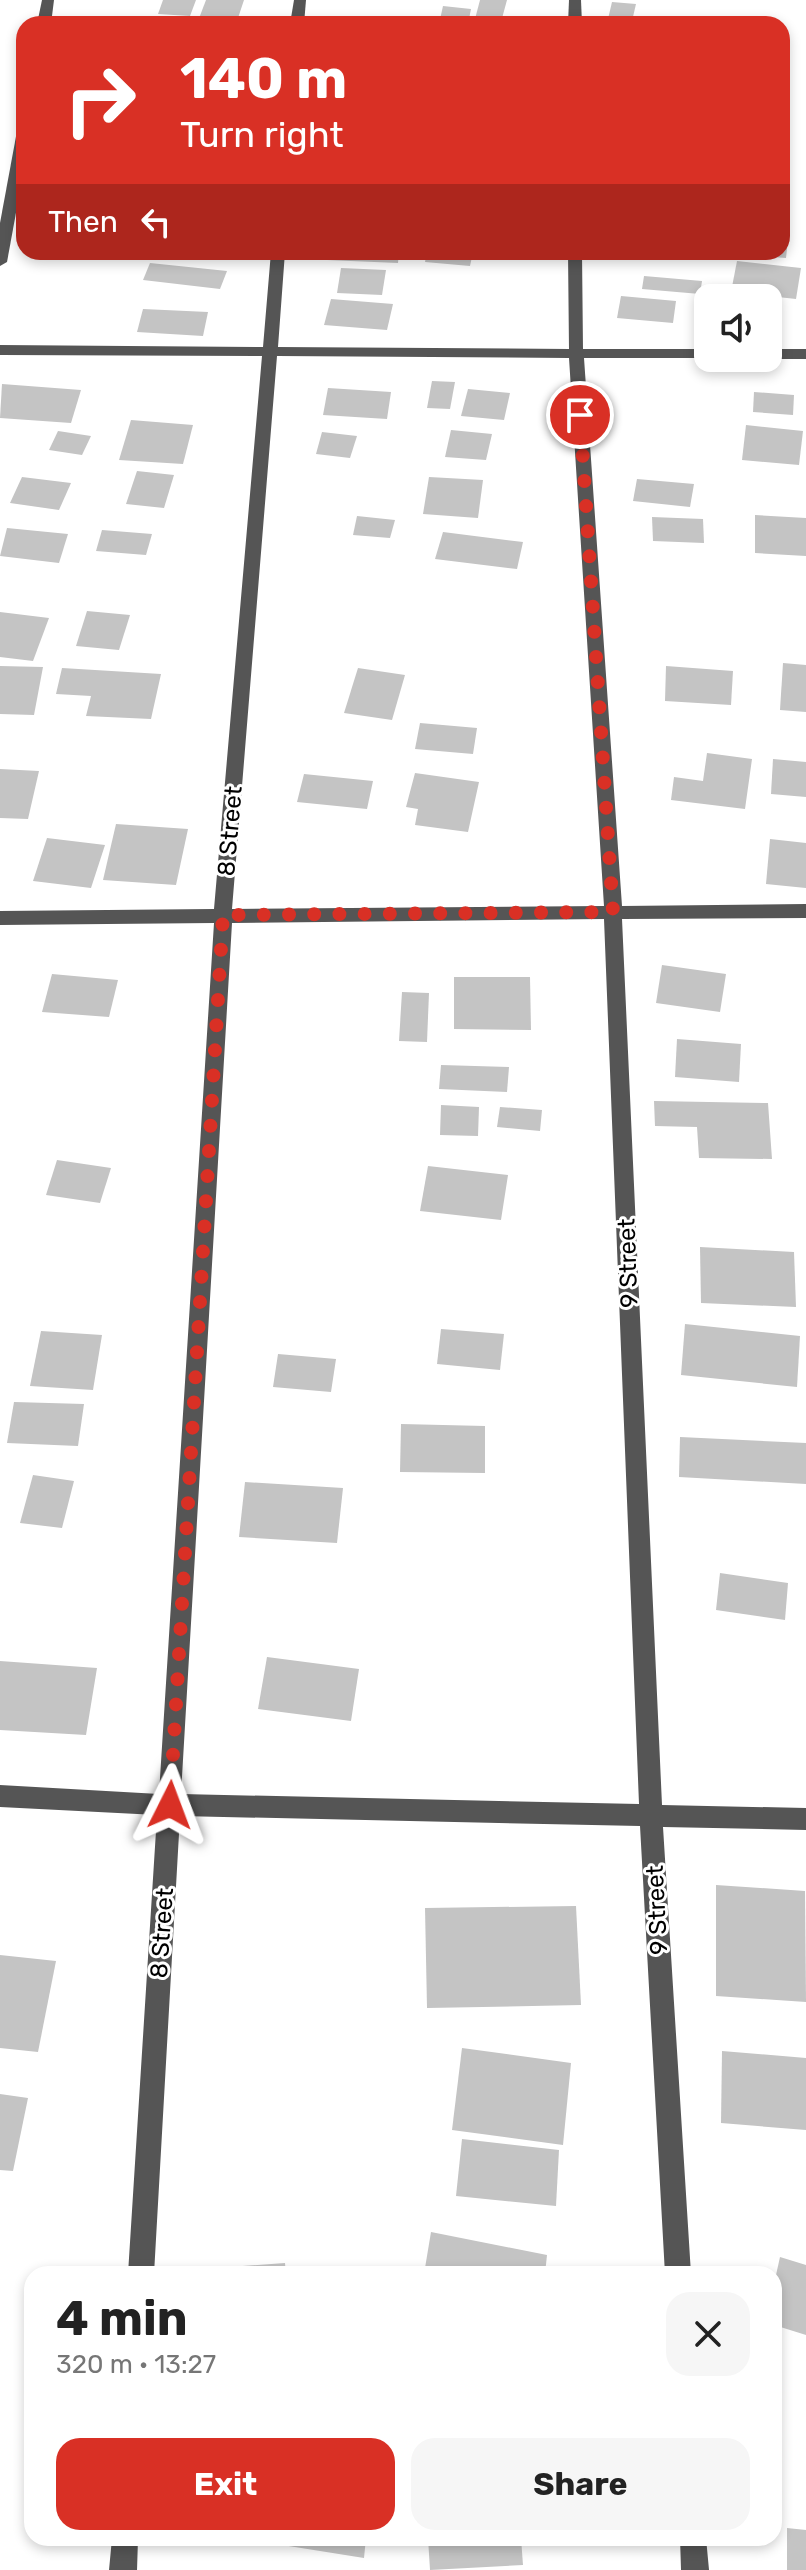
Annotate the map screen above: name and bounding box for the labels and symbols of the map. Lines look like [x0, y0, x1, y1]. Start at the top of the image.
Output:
pin [546, 381, 614, 449]
street label: 8 Street [212, 785, 248, 877]
street label: 9 Street [612, 1218, 644, 1308]
position arrow [128, 1763, 212, 1847]
street label: 9 Street [641, 1865, 673, 1955]
street label: 8 Street [145, 1887, 179, 1979]

